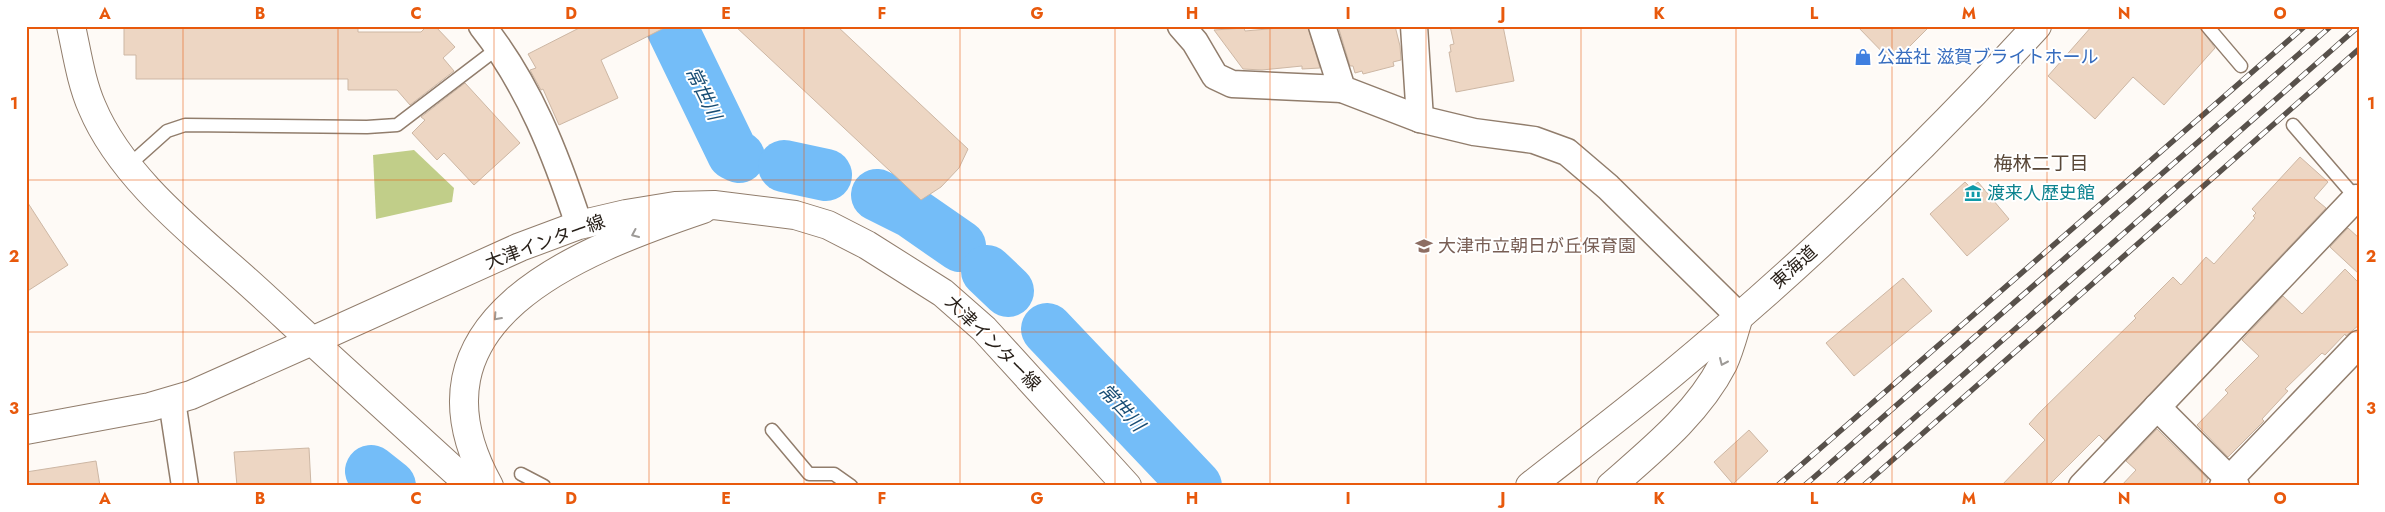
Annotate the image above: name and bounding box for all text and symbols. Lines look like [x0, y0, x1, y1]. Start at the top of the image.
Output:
text: A [98, 2, 111, 25]
text: B [255, 2, 265, 25]
text: C [410, 2, 422, 25]
text: D [565, 2, 577, 25]
text: E [721, 2, 731, 25]
text: F [878, 2, 886, 25]
text: G [1030, 2, 1044, 25]
text: H [1186, 2, 1198, 25]
text: I [1345, 2, 1351, 25]
text: J [1497, 2, 1506, 25]
text: K [1653, 2, 1665, 25]
text: L [1810, 2, 1819, 25]
text: M [1962, 2, 1976, 25]
text: N [2118, 2, 2130, 25]
text: O [2273, 2, 2287, 25]
place label: 公益社 滋賀ブライトホール [1877, 44, 2098, 70]
shop icon: 公益社 滋賀ブライトホール [1853, 47, 1873, 67]
water label: 常世川 [679, 62, 729, 127]
text: 1 [10, 92, 18, 115]
text: 1 [2367, 92, 2375, 115]
district label: 梅林二丁目 [1993, 150, 2089, 177]
place label: 渡来人歴史館 [1987, 180, 2095, 206]
museum icon: 渡来人歴史館 [1963, 183, 1983, 203]
street label: 大津インター線 [481, 208, 609, 276]
one-way arrow [631, 227, 640, 238]
place label: 大津市立朝日が丘保育園 [1438, 233, 1636, 259]
school or university icon: 大津市立朝日が丘保育園 [1414, 236, 1434, 256]
street label: 東海道 [1765, 239, 1823, 295]
text: 2 [9, 245, 19, 268]
text: 2 [2366, 245, 2376, 268]
street label: 大津インター線 [939, 289, 1047, 397]
one-way arrow [494, 312, 503, 321]
one-way arrow [1718, 357, 1729, 366]
water label: 常世川 [1092, 377, 1152, 439]
text: 3 [9, 397, 19, 420]
text: 3 [2366, 397, 2376, 420]
text: A [98, 487, 111, 510]
text: B [255, 487, 265, 510]
text: C [410, 487, 422, 510]
text: D [565, 487, 577, 510]
text: E [721, 487, 731, 510]
text: F [878, 487, 886, 510]
text: G [1030, 487, 1044, 510]
text: H [1186, 487, 1198, 510]
text: I [1345, 487, 1351, 510]
text: J [1497, 487, 1506, 510]
text: K [1653, 487, 1665, 510]
text: L [1810, 487, 1819, 510]
text: M [1962, 487, 1976, 510]
text: N [2118, 487, 2130, 510]
text: O [2273, 487, 2287, 510]

